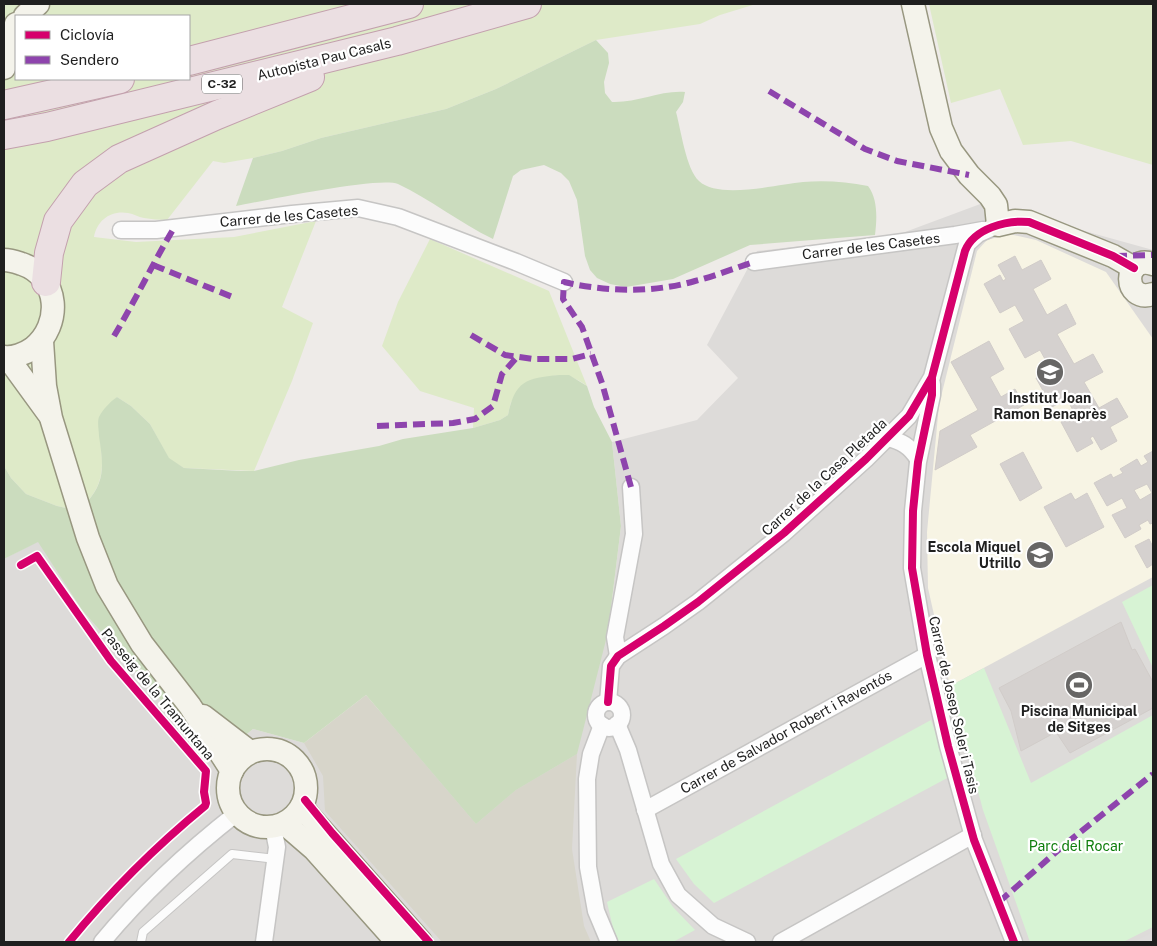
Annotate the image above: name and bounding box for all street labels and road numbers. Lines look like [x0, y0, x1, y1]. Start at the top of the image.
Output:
street label: Autopista Pau Casals [255, 35, 393, 83]
road number: C-32 [202, 74, 242, 94]
street label: Carrer de les Casetes [219, 202, 359, 230]
street label: Carrer de les Casetes [801, 230, 941, 262]
street label: Carrer de la Casa Pletada [758, 415, 890, 539]
street label: Carrer de Josep Soler i Tasis [926, 615, 982, 795]
street label: Passeig de la Tramuntana [98, 625, 218, 763]
street label: Carrer de Salvador Robert i Raventós [677, 667, 895, 797]

